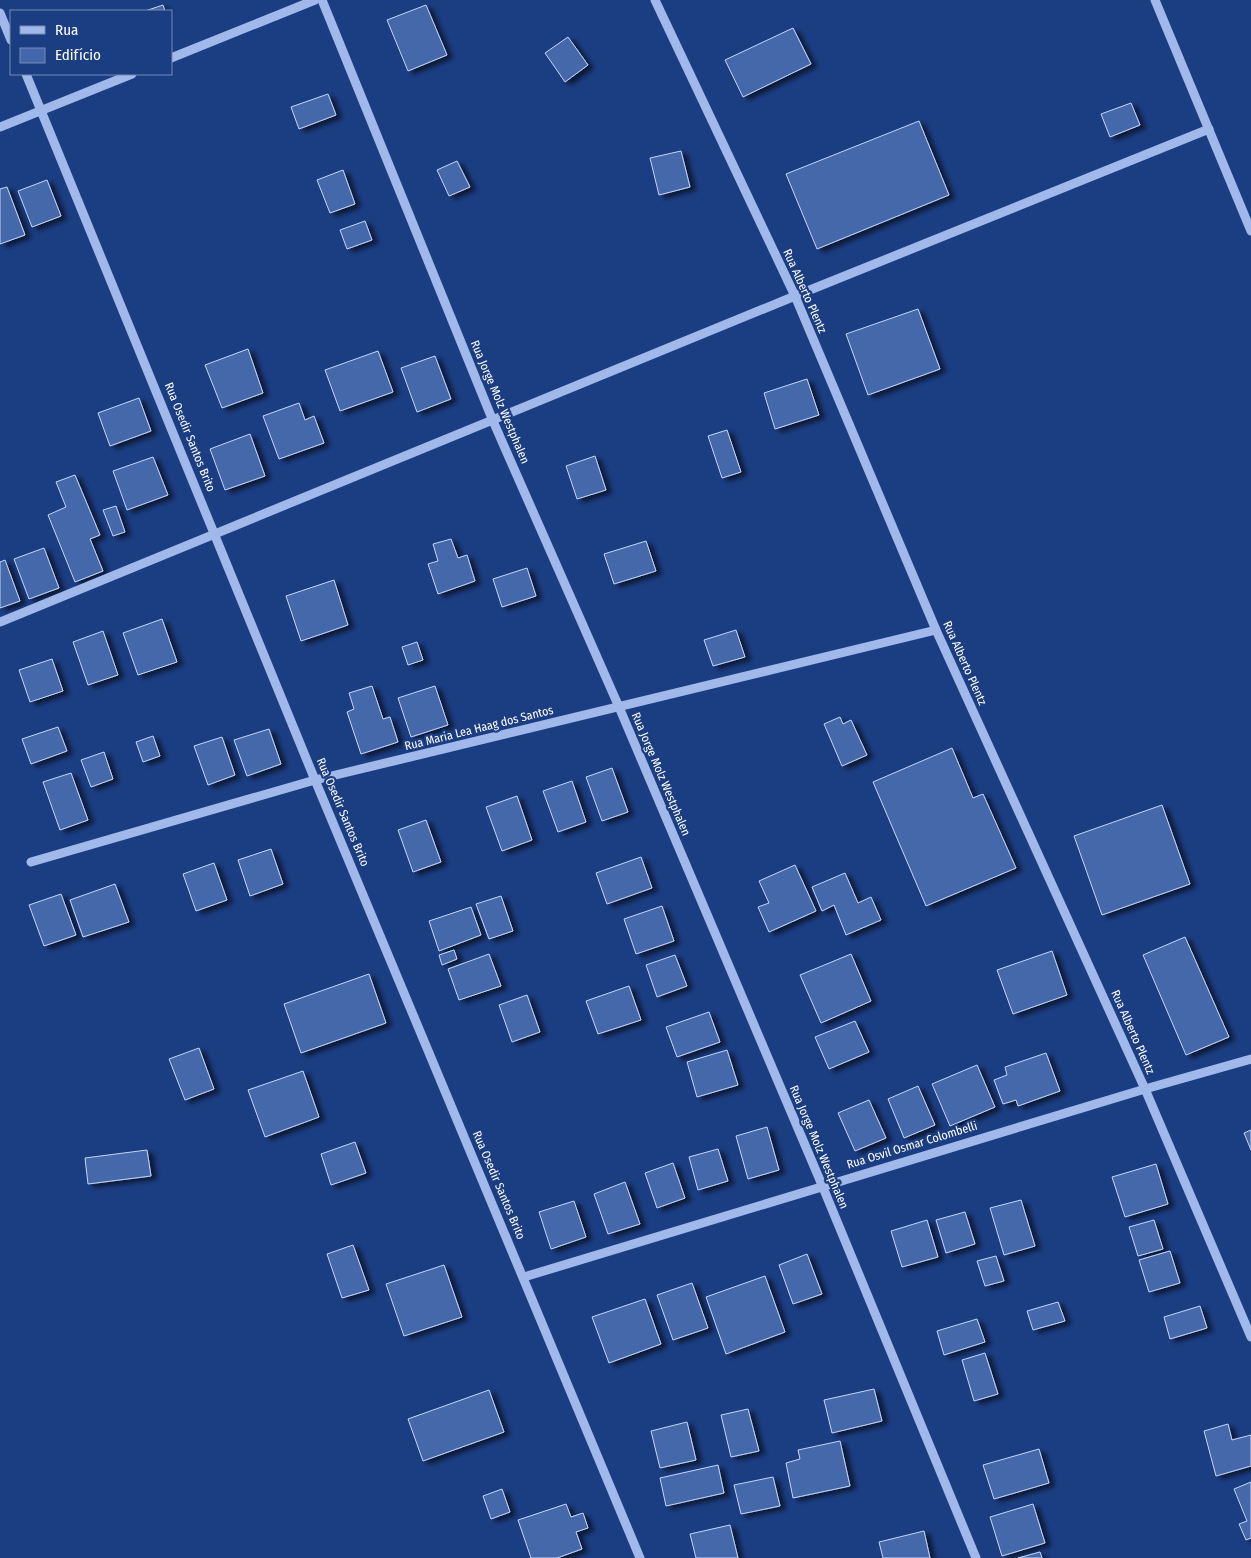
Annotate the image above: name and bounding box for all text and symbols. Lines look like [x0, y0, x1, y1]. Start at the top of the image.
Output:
legend [10, 10, 172, 75]
text: Rua [55, 21, 78, 39]
text: Edifício [55, 46, 101, 64]
street label: Rua Alberto Plentz [780, 247, 830, 335]
street label: Rua Jorge Molz Westphalen [468, 338, 532, 466]
street label: Rua Osedir Santos Brito [162, 380, 218, 494]
street label: Rua Alberto Plentz [940, 619, 990, 707]
street label: Rua Maria Lea Haag dos Santos [403, 703, 555, 753]
street label: Rua Jorge Molz Westphalen [629, 710, 693, 838]
street label: Rua Osedir Santos Brito [314, 756, 372, 868]
street label: Rua Alberto Plentz [1108, 988, 1158, 1076]
street label: Rua Jorge Molz Westphalen [787, 1083, 851, 1211]
street label: Rua Osvil Osmar Colombelli [845, 1118, 979, 1172]
street label: Rua Osedir Santos Brito [470, 1129, 528, 1241]

